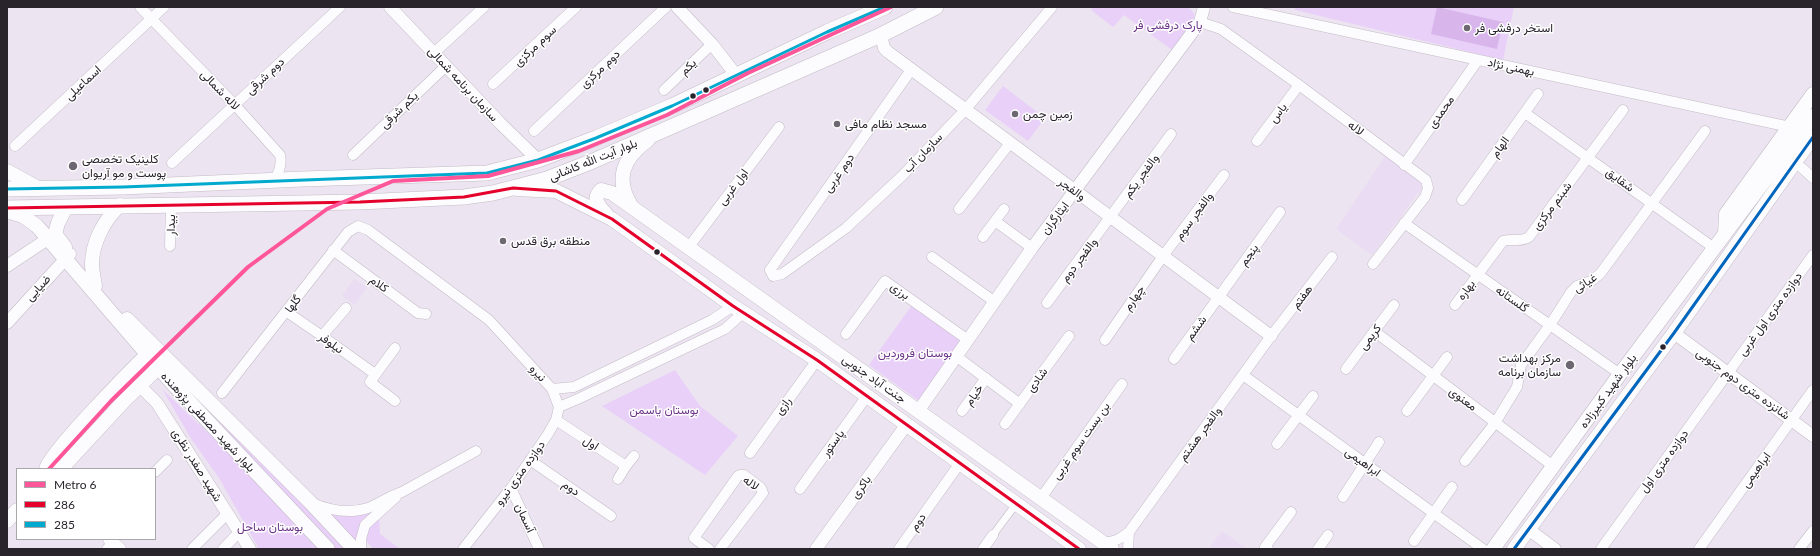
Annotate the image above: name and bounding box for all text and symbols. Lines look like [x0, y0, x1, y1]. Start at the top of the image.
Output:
park label: پارک درفشی فر [1133, 18, 1203, 32]
place label: استخر درفشی فر [1475, 21, 1553, 35]
street label: سوم مرکزی [511, 23, 559, 69]
marker: استخر درفشی فر [1462, 23, 1472, 33]
street label: سازمان برنامه شمالی [425, 44, 501, 124]
street label: دوم مرکزی [577, 47, 623, 91]
street label: دوم شرقی [243, 54, 287, 98]
street label: بهمنی نژاد [1486, 55, 1536, 79]
street label: یکم [677, 56, 699, 78]
street label: اسماعیلی [62, 63, 104, 103]
street label: لاله شمالی [197, 67, 243, 113]
unlabelled marker [701, 85, 711, 95]
street label: یکم شرقی [377, 88, 421, 132]
unlabelled marker [688, 91, 698, 101]
street label: محمدی [1425, 93, 1457, 131]
street label: یاس [1266, 100, 1290, 126]
place label: زمین چمن [1023, 107, 1073, 121]
marker: زمین چمن [1010, 109, 1020, 119]
place label: مسجد نظام مافی [845, 117, 927, 131]
street label: لاله [1345, 117, 1367, 139]
marker: مسجد نظام مافی [832, 119, 842, 129]
street label: سازمان آب [901, 130, 945, 176]
street label: الهام [1488, 134, 1512, 160]
street label: بلوار آیت الله کاشانی [547, 136, 639, 184]
street label: دوم غربی [820, 151, 858, 195]
street label: والفجر یکم [1120, 151, 1162, 201]
place label: کلینیک تخصصی پوست و مو آریوان [82, 152, 166, 180]
marker: کلینیک تخصصی پوست و مو آریوان [67, 160, 79, 172]
street label: شقایق [1603, 165, 1637, 195]
street label: اول غربی [715, 166, 751, 208]
street label: والفجر [1055, 174, 1089, 204]
street label: شبنم مرکزی [1529, 179, 1575, 233]
street label: والفجر سوم [1172, 189, 1216, 243]
street label: ایثارگران [1038, 199, 1072, 237]
street label: بیدار [164, 214, 178, 236]
place label: منطقه برق قدس [511, 234, 590, 248]
street label: والفجر دوم [1058, 235, 1100, 285]
marker: منطقه برق قدس [498, 236, 508, 246]
street label: پنجم [1236, 241, 1262, 269]
unlabelled marker [652, 247, 662, 257]
street label: دوازده متری اول غربی [1735, 269, 1805, 359]
street label: غیاثی [1571, 270, 1599, 296]
street label: ضیایی [22, 272, 54, 304]
street label: کلام [367, 272, 391, 296]
street label: بهاره [1454, 277, 1478, 303]
street label: برزی [887, 279, 913, 303]
street label: هفتم [1288, 282, 1316, 312]
street label: چهارم [1120, 283, 1148, 313]
street label: گلستانه [1493, 283, 1531, 315]
street label: گلها [282, 292, 304, 316]
street label: ششم [1182, 313, 1210, 343]
street label: کریمی [1356, 321, 1384, 353]
street label: نیلوفر [316, 329, 346, 357]
unlabelled marker [1658, 342, 1668, 352]
street label: شانزده متری دوم جنوبی [1693, 345, 1793, 423]
park label: بوستان فروردین [878, 346, 952, 360]
place label: مرکز بهداشت سازمان برنامه [1498, 351, 1561, 379]
street label: بلوار شهید کبیرزاده [1576, 351, 1640, 431]
street label: جنت آباد جنوبی [839, 352, 909, 406]
marker: مرکز بهداشت سازمان برنامه [1564, 359, 1576, 371]
street label: نیرو [527, 362, 549, 384]
street label: شادی [1023, 365, 1051, 395]
street label: بلوار شهید مصطفی پژوهنده [158, 369, 258, 475]
street label: خیام [962, 382, 986, 408]
street label: معنوی [1446, 384, 1480, 414]
street label: رازی [772, 394, 794, 418]
street label: بن بست سوم غربی [1049, 400, 1113, 482]
park label: بوستان یاسمن [629, 403, 699, 417]
street label: والفجر هشتم [1175, 404, 1225, 464]
street label: شهید صفدر نظری [169, 426, 225, 504]
street label: پاستور [818, 427, 848, 459]
street label: دوازده متری اول [1636, 427, 1692, 495]
street label: اول [580, 433, 602, 453]
street label: دوازده متری نیرو [492, 438, 548, 508]
street label: ابراهیمی [1342, 444, 1384, 480]
street label: ابراهیمی [1738, 449, 1774, 491]
legend [16, 468, 156, 540]
street label: لاله [740, 472, 762, 494]
street label: باکری [848, 473, 874, 501]
text: Metro 6 [54, 477, 97, 492]
street label: دوم [559, 477, 583, 499]
text: 286 [54, 497, 75, 512]
street label: آسمان [512, 501, 538, 535]
street label: دوم [907, 510, 929, 534]
text: 285 [54, 517, 75, 532]
park label: بوستان ساحل [237, 520, 303, 534]

